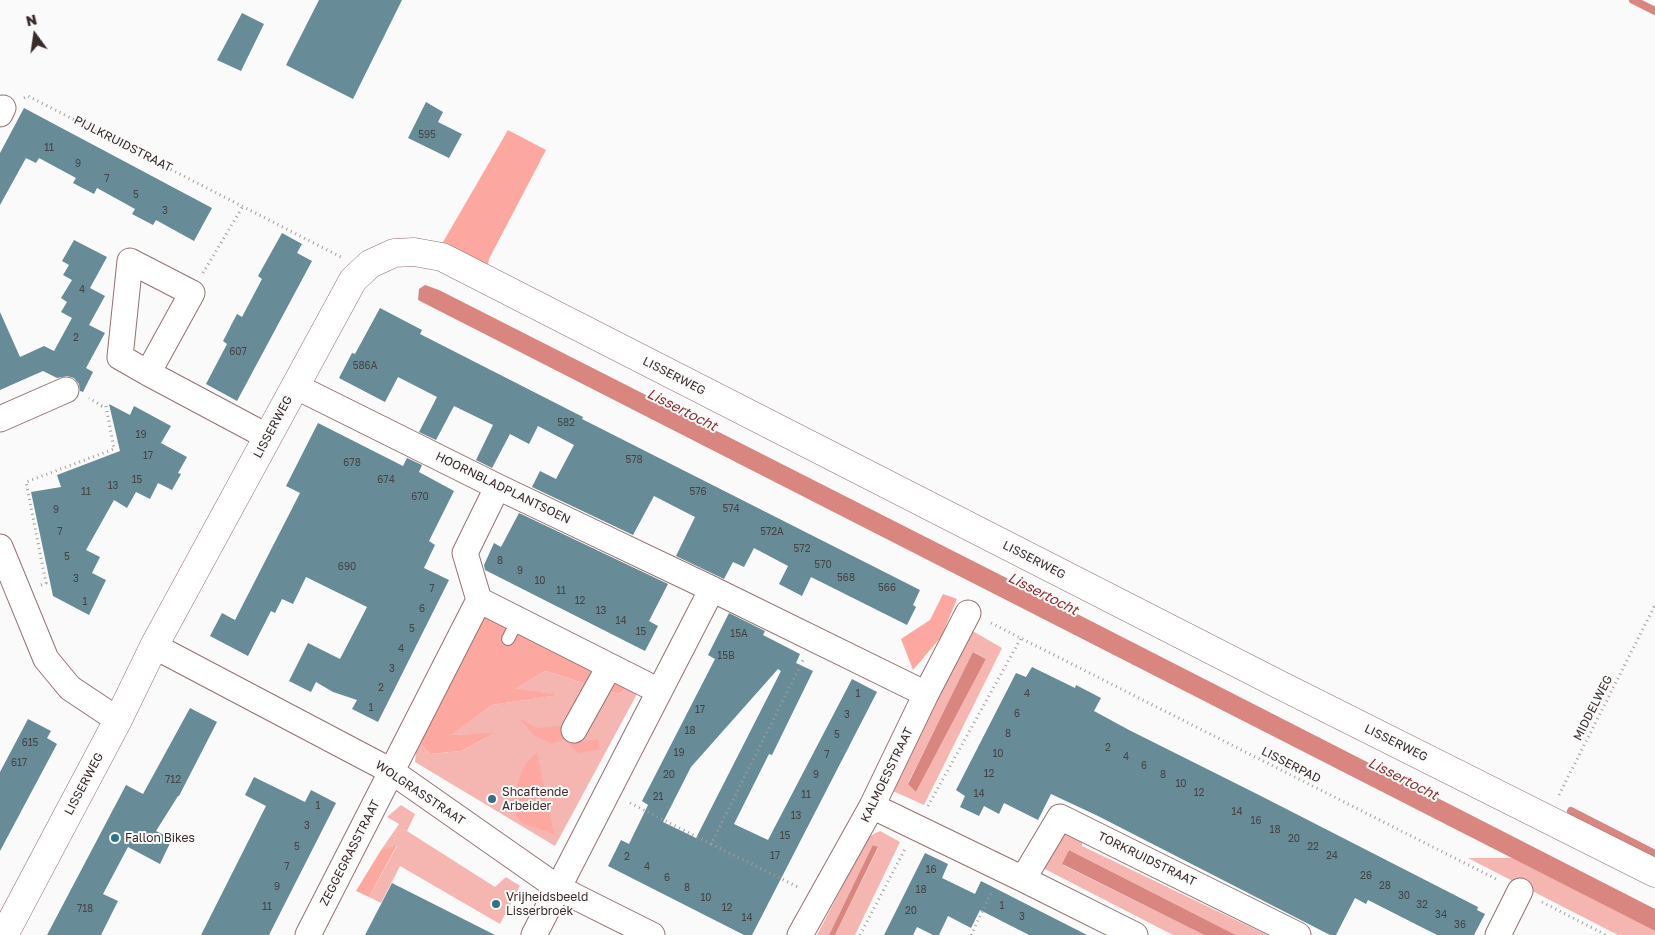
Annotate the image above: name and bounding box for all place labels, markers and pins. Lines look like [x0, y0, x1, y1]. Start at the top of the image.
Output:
place label: Shcaftende Arbeider [502, 785, 568, 813]
marker: Shcaftende Arbeider [486, 793, 498, 805]
place label: Fallon Bikes [125, 831, 195, 845]
marker: Fallon Bikes [109, 832, 121, 844]
place label: Vrijheidsbeeld Lisserbroek [506, 890, 588, 918]
marker: Vrijheidsbeeld Lisserbroek [490, 898, 502, 910]

